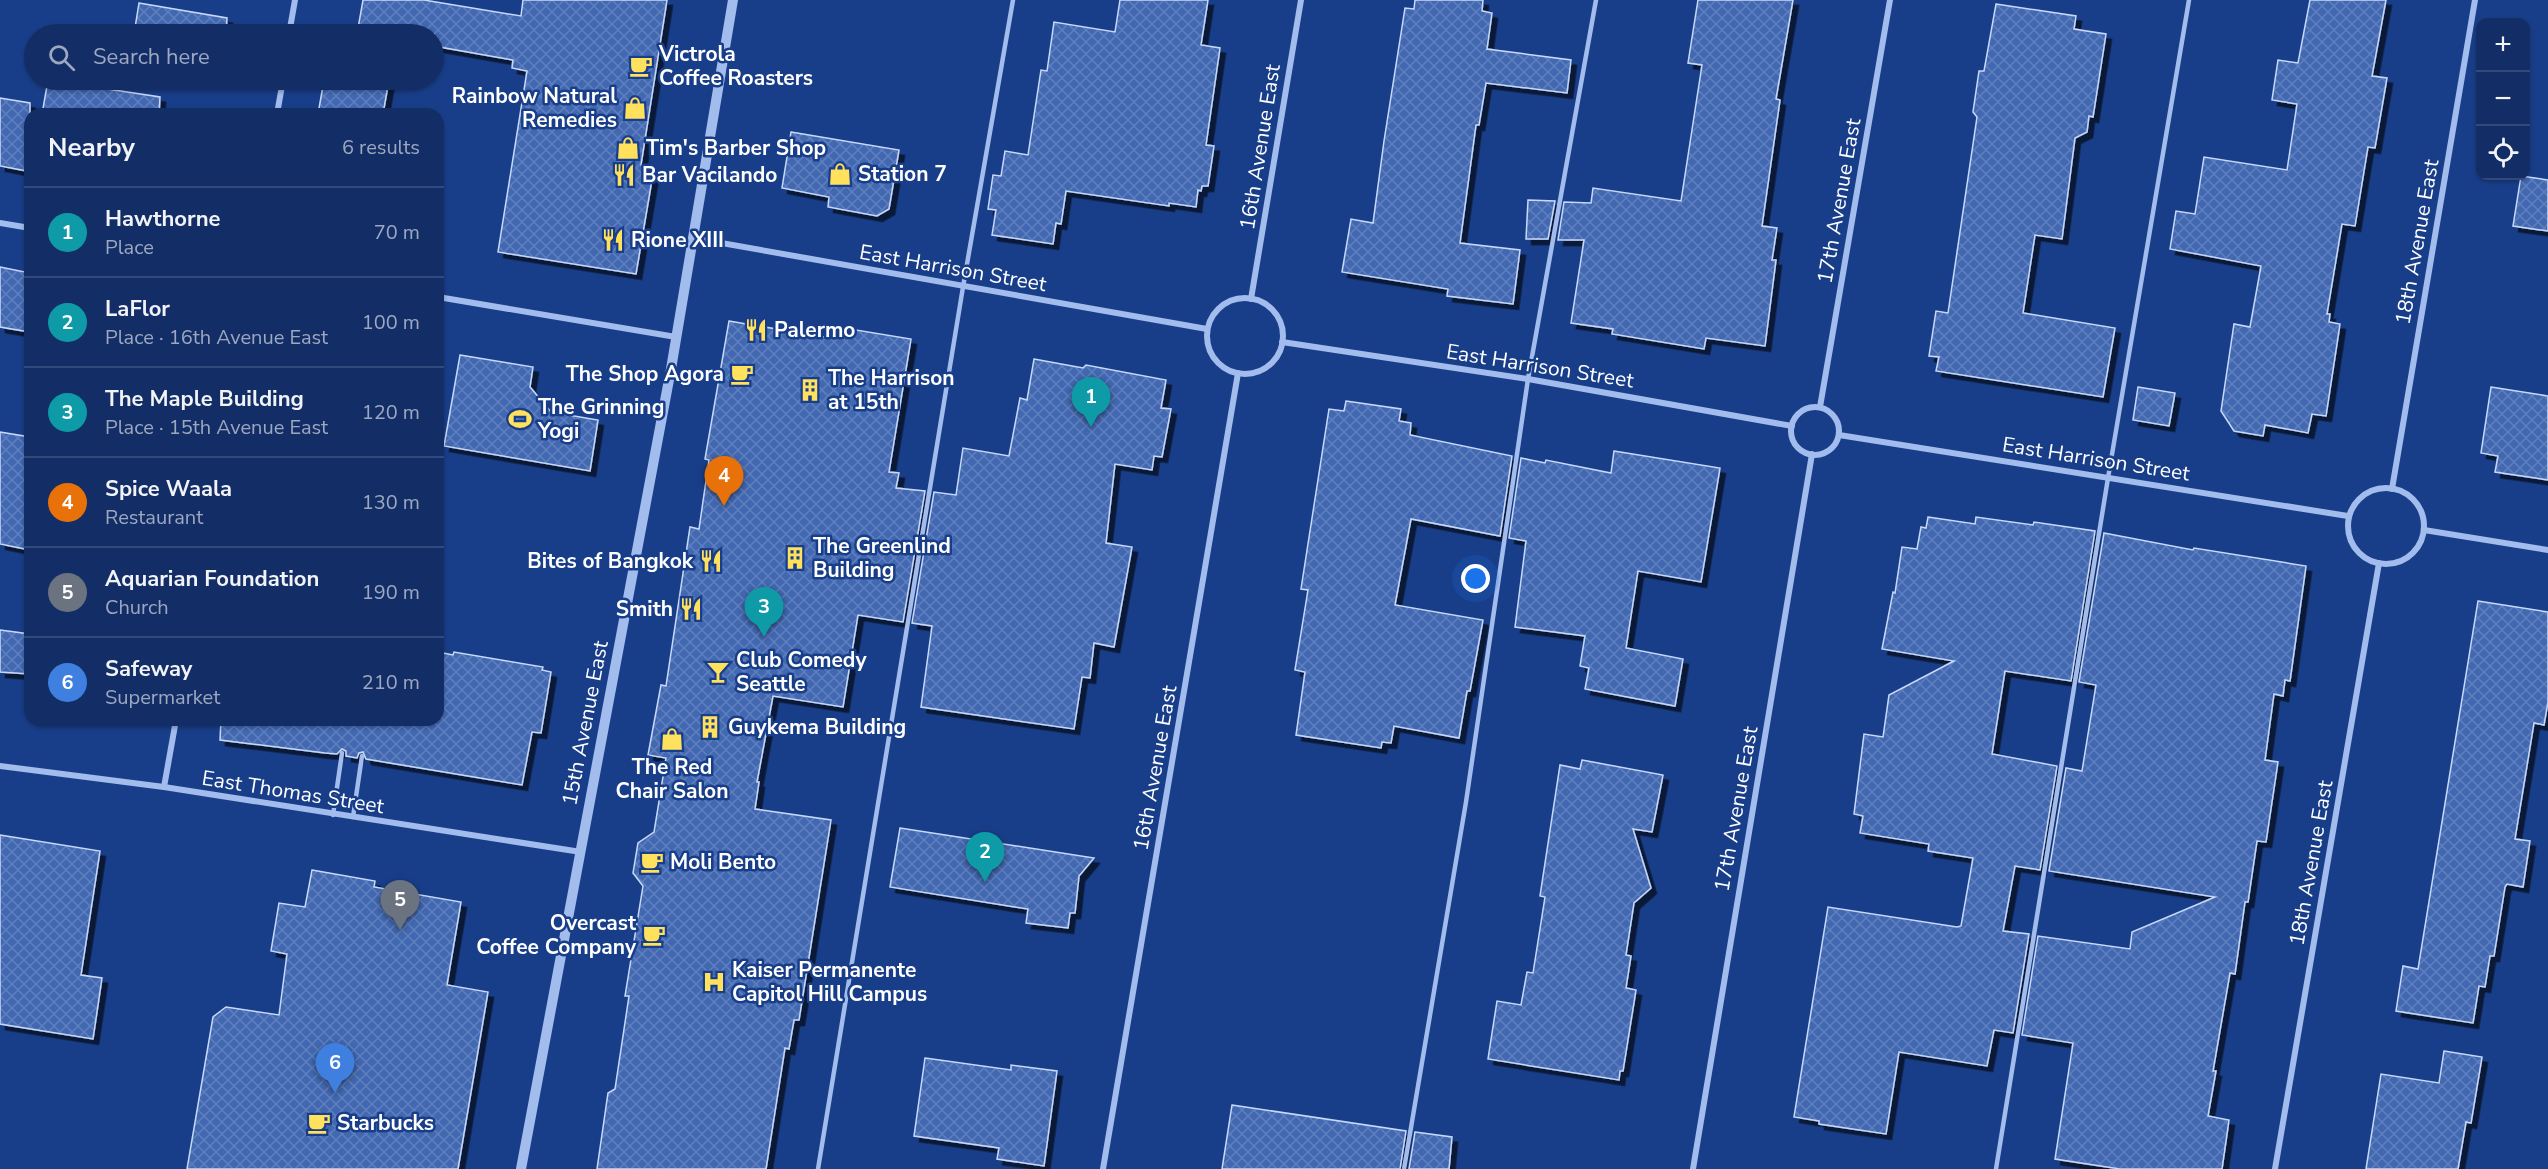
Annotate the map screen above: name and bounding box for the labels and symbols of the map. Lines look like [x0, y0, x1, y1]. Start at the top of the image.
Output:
place label: Victrola Coffee Roasters [658, 40, 813, 92]
cafe icon: Victrola Coffee Roasters [628, 53, 654, 79]
street label: 16th Avenue East [1233, 62, 1287, 232]
place label: Rainbow Natural Remedies [452, 82, 617, 134]
shop icon: Rainbow Natural Remedies [622, 95, 648, 121]
street label: 17th Avenue East [1811, 116, 1867, 286]
place label: Tim's Barber Shop [646, 134, 826, 162]
shop icon: Tim's Barber Shop [615, 135, 641, 161]
street label: 18th Avenue East [2389, 157, 2445, 327]
place label: Station 7 [858, 160, 947, 188]
place label: Bar Vacilando [642, 161, 777, 189]
shop icon: Station 7 [827, 161, 853, 187]
restaurant icon: Bar Vacilando [611, 162, 637, 188]
place label: Rione XIII [631, 226, 724, 254]
restaurant icon: Rione XIII [600, 227, 626, 253]
street label: East Harrison Street [857, 238, 1049, 298]
place label: Palermo [774, 316, 855, 344]
restaurant icon: Palermo [743, 317, 769, 343]
street label: East Harrison Street [1444, 337, 1636, 395]
place label: The Shop Agora [566, 360, 724, 388]
cafe icon: The Shop Agora [729, 361, 755, 387]
place label: The Harrison at 15th [828, 364, 955, 416]
building icon: The Harrison at 15th [797, 377, 823, 403]
pin: 1 [1072, 378, 1110, 427]
place label: The Grinning Yogi [537, 393, 664, 445]
sports icon: The Grinning Yogi [507, 406, 533, 432]
street label: East Harrison Street [2000, 430, 2192, 488]
pin: 4 [704, 456, 744, 506]
place label: The Greenlind Building [813, 532, 951, 584]
building icon: The Greenlind Building [782, 545, 808, 571]
place label: Bites of Bangkok [527, 547, 694, 575]
restaurant icon: Bites of Bangkok [698, 548, 724, 574]
your location [1461, 564, 1490, 593]
pin: 3 [744, 588, 783, 637]
place label: Smith [616, 595, 673, 623]
restaurant icon: Smith [678, 596, 704, 622]
street label: 15th Avenue East [555, 638, 615, 808]
place label: Club Comedy Seattle [736, 646, 867, 698]
bar icon: Club Comedy Seattle [705, 659, 731, 685]
street label: 16th Avenue East [1127, 683, 1183, 853]
place label: Guykema Building [728, 713, 906, 741]
building icon: Guykema Building [697, 714, 723, 740]
street label: 17th Avenue East [1708, 724, 1764, 894]
shop icon: The Red Chair Salon [659, 726, 685, 752]
place label: The Red Chair Salon [615, 753, 729, 805]
street label: East Thomas Street [200, 764, 387, 820]
street label: 18th Avenue East [2283, 778, 2339, 948]
pin: 2 [966, 832, 1004, 882]
place label: Moli Bento [670, 848, 776, 876]
cafe icon: Moli Bento [639, 849, 665, 875]
pin: 5 [380, 880, 420, 930]
place label: Overcast Coffee Company [476, 909, 637, 961]
cafe icon: Overcast Coffee Company [641, 922, 667, 948]
place label: Kaiser Permanente Capitol Hill Campus [732, 956, 927, 1008]
hospital icon: Kaiser Permanente Capitol Hill Campus [701, 969, 727, 995]
pin: 6 [316, 1044, 354, 1093]
place label: Starbucks [337, 1109, 434, 1137]
cafe icon: Starbucks [306, 1110, 332, 1136]

